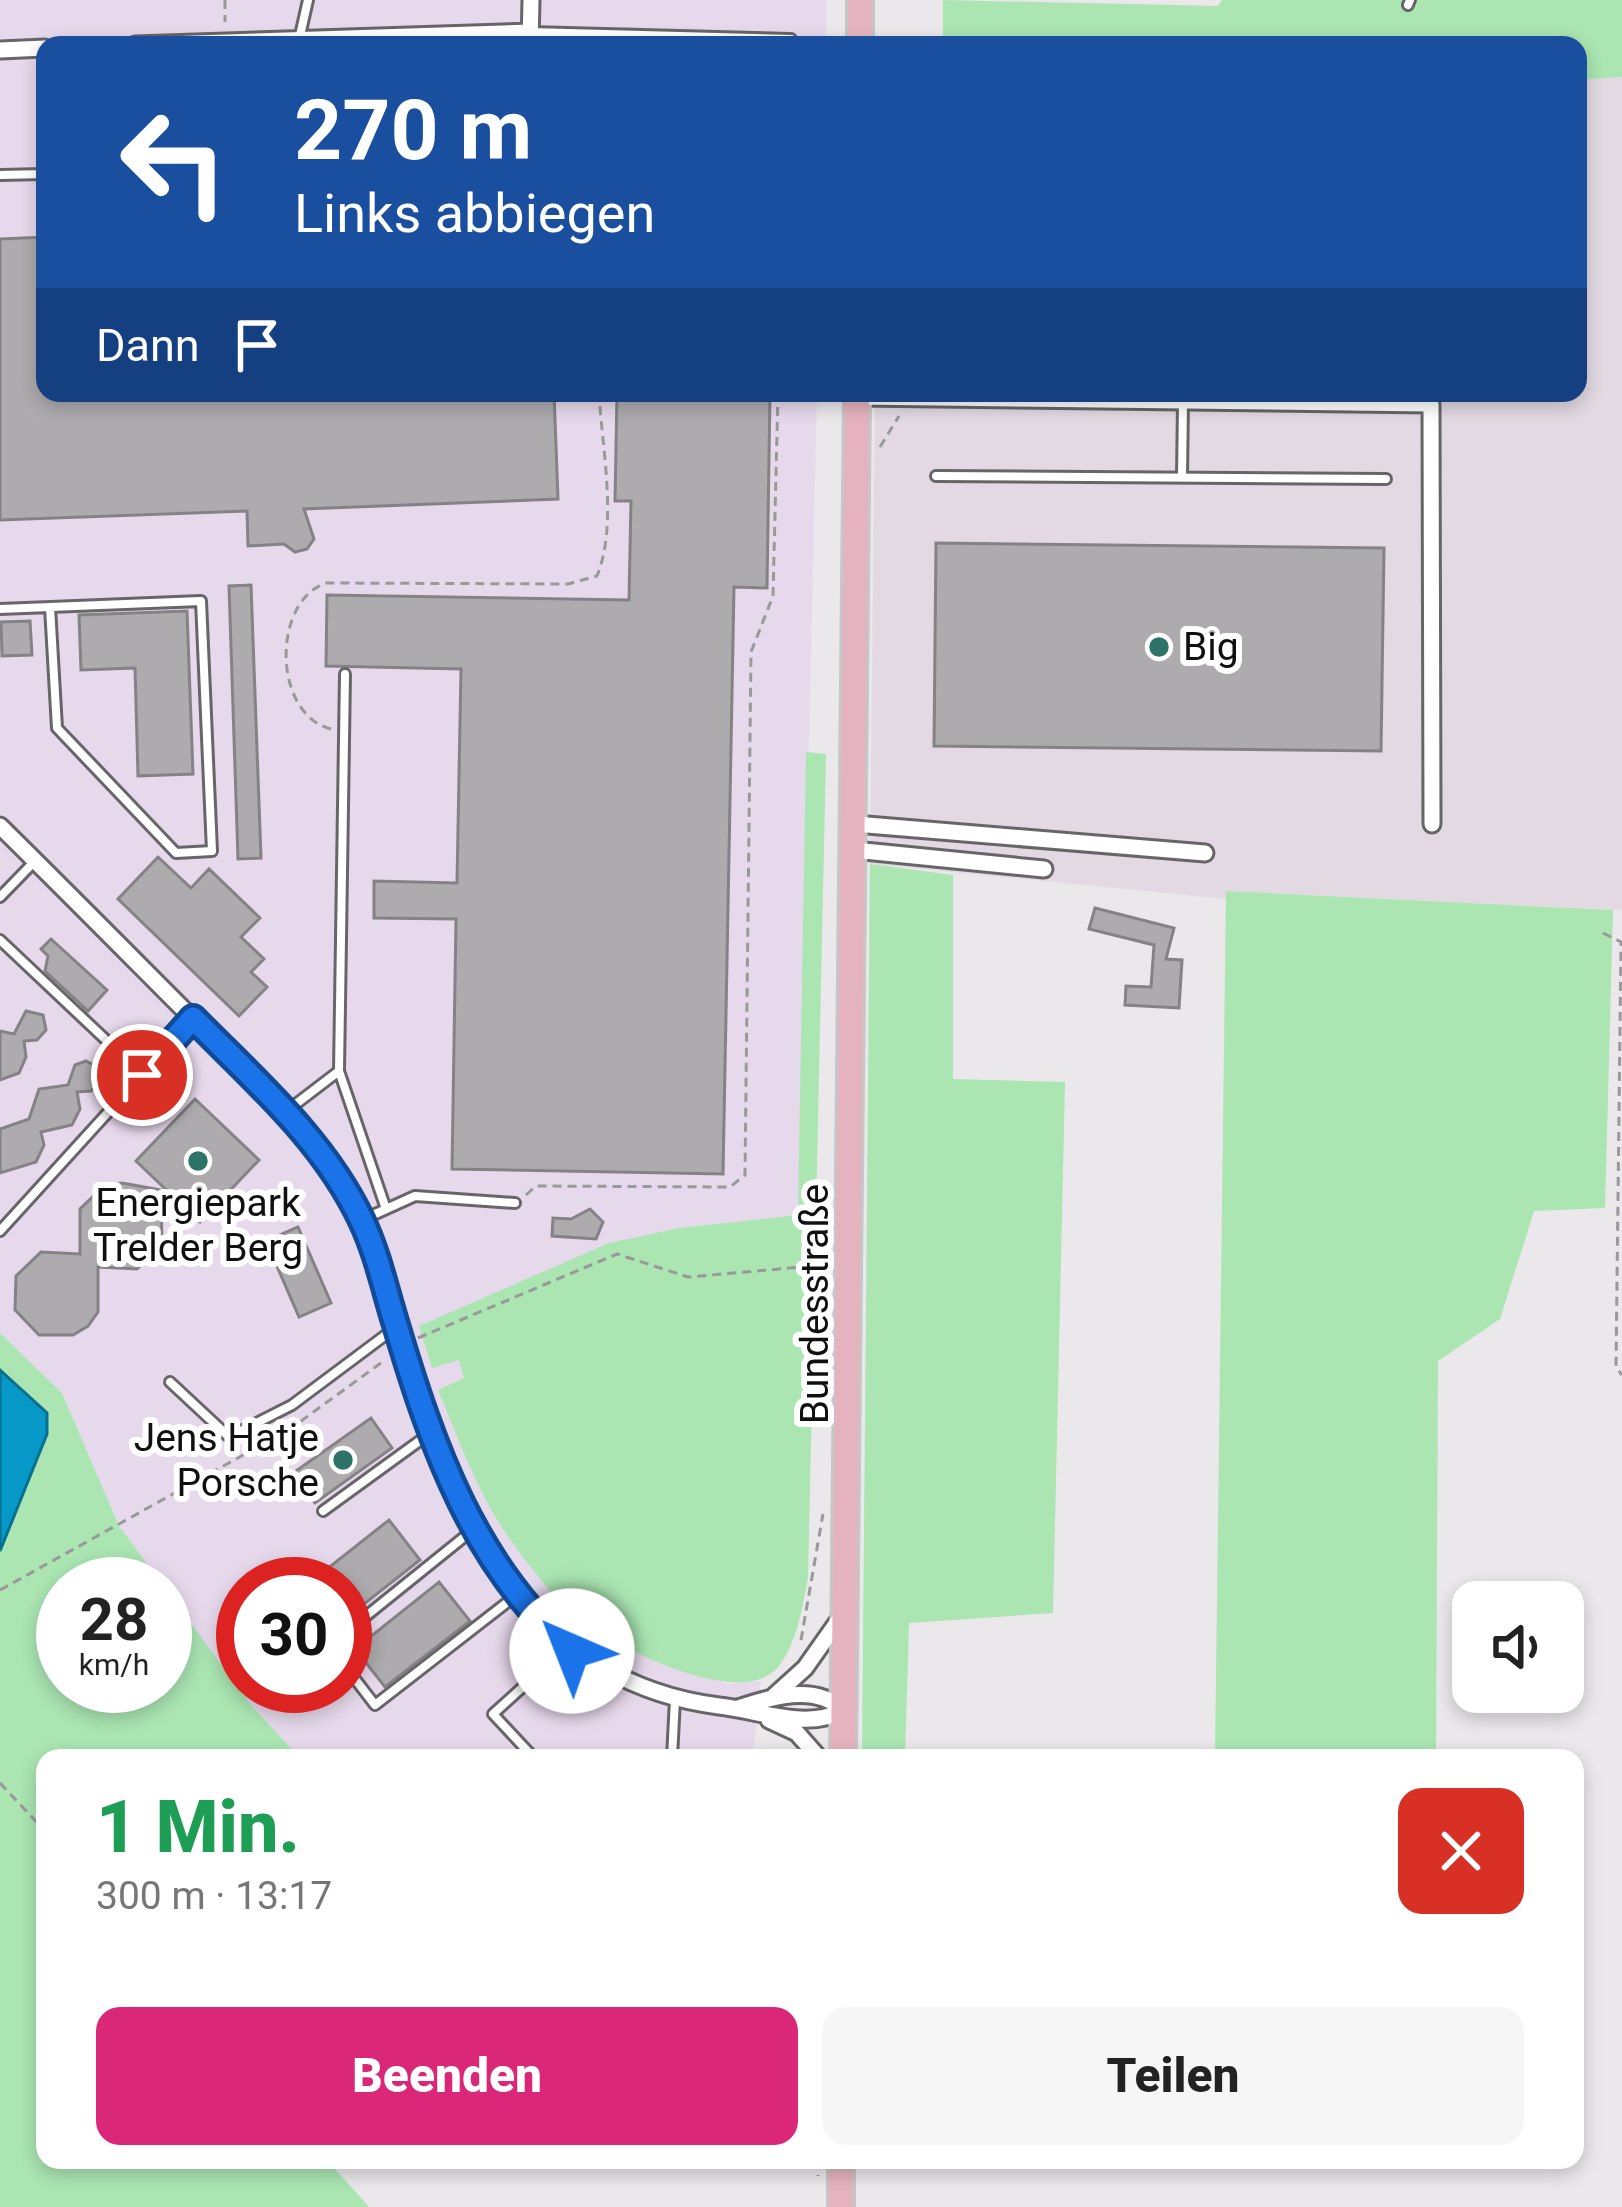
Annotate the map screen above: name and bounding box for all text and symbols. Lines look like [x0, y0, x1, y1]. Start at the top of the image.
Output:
text: 270 m [294, 81, 532, 180]
icon: left [96, 84, 252, 240]
text: Links abbiegen [294, 182, 655, 245]
icon: arrive [224, 312, 290, 378]
text: Dann [96, 319, 200, 372]
place label: Big [1183, 624, 1239, 670]
marker: Big [1146, 634, 1172, 660]
pin [91, 1024, 193, 1126]
icon: arrive [109, 1042, 175, 1108]
marker: Energiepark Trelder Berg [185, 1148, 211, 1174]
place label: Energiepark Trelder Berg [93, 1180, 303, 1271]
street label: Bundesstraße [792, 1184, 838, 1424]
place label: Jens Hatje Porsche [134, 1415, 319, 1506]
marker: Jens Hatje Porsche [330, 1447, 356, 1473]
speed limit sign: 30 [216, 1557, 372, 1713]
map controls [1452, 1581, 1584, 1713]
button: sound [1452, 1581, 1584, 1713]
text: 28 [80, 1584, 148, 1655]
position arrow [509, 1588, 635, 1714]
text: km/h [79, 1647, 149, 1682]
text: 1 Min. [96, 1785, 300, 1870]
button: close [1398, 1788, 1524, 1914]
text: 300 m · 13:17 [96, 1873, 332, 1919]
button: Beenden [96, 2007, 798, 2145]
button: Teilen [822, 2007, 1524, 2145]

